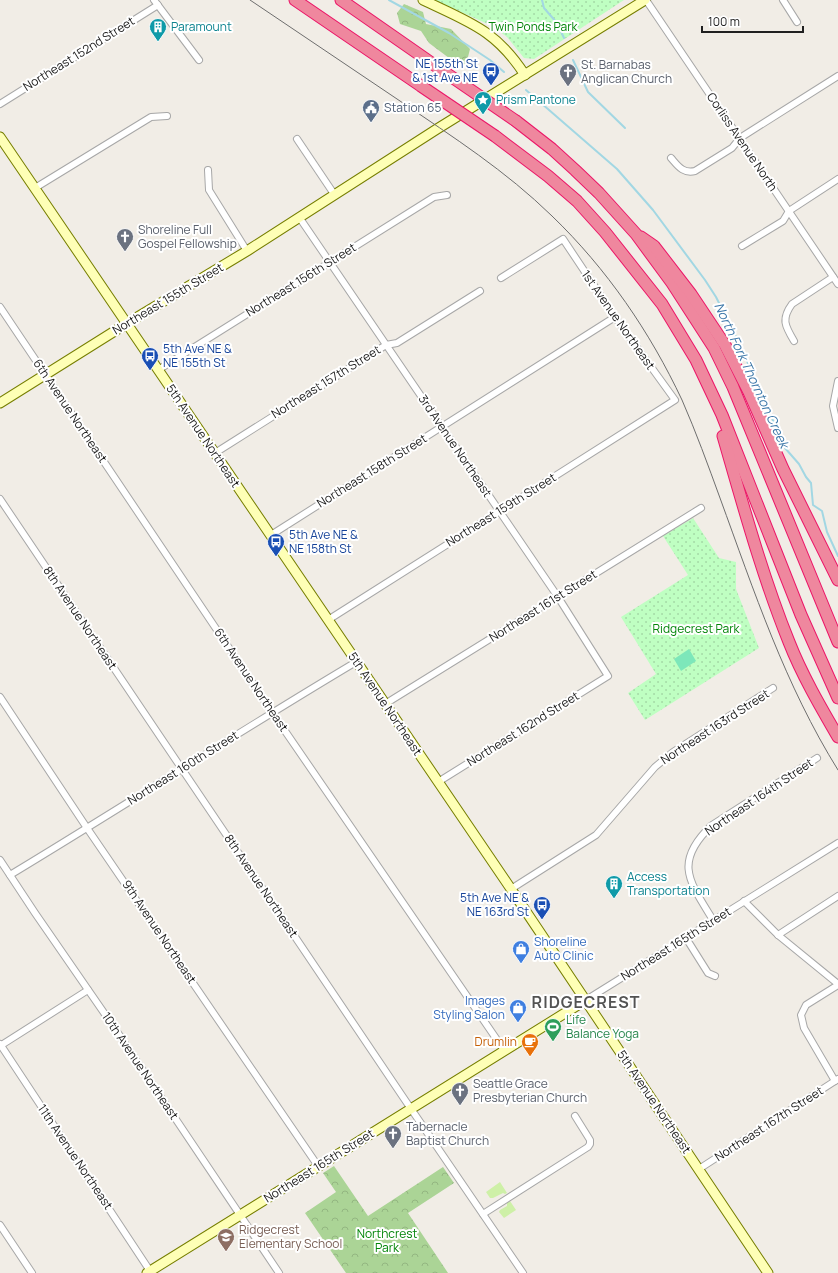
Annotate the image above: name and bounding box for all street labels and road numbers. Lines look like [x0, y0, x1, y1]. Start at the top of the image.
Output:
street label: Northeast 152nd Street [20, 12, 138, 95]
street label: Corliss Avenue North [703, 89, 782, 194]
street label: Northeast 156th Street [242, 239, 359, 321]
street label: Northeast 155th Street [109, 259, 227, 339]
street label: 1st Avenue Northeast [578, 267, 659, 373]
street label: Northeast 157th Street [268, 341, 384, 422]
street label: 6th Avenue Northeast [29, 356, 112, 466]
street label: 5th Avenue Northeast [163, 381, 244, 491]
street label: 3rd Avenue Northeast [415, 391, 496, 500]
street label: Northeast 158th Street [313, 430, 430, 511]
street label: Northeast 159th Street [442, 469, 559, 551]
street label: 8th Avenue Northeast [40, 563, 121, 673]
street label: Northeast 161st Street [486, 565, 600, 646]
street label: 6th Avenue Northeast [210, 625, 293, 735]
street label: 5th Avenue Northeast [345, 649, 426, 759]
street label: Northeast 163rd Street [657, 685, 773, 768]
street label: Northeast 162nd Street [463, 687, 582, 770]
street label: Northeast 160th Street [124, 726, 242, 809]
street label: Northeast 164th Street [701, 754, 816, 839]
street label: 8th Avenue Northeast [221, 831, 302, 941]
street label: 9th Avenue Northeast [118, 877, 201, 987]
street label: Northeast 165th Street [617, 903, 734, 985]
street label: 10th Avenue Northeast [98, 1009, 183, 1123]
street label: 5th Avenue Northeast [614, 1047, 695, 1157]
street label: Northeast 167th Street [711, 1082, 827, 1165]
street label: 11th Avenue Northeast [34, 1101, 117, 1213]
street label: Northeast 165th Street [260, 1125, 377, 1207]

